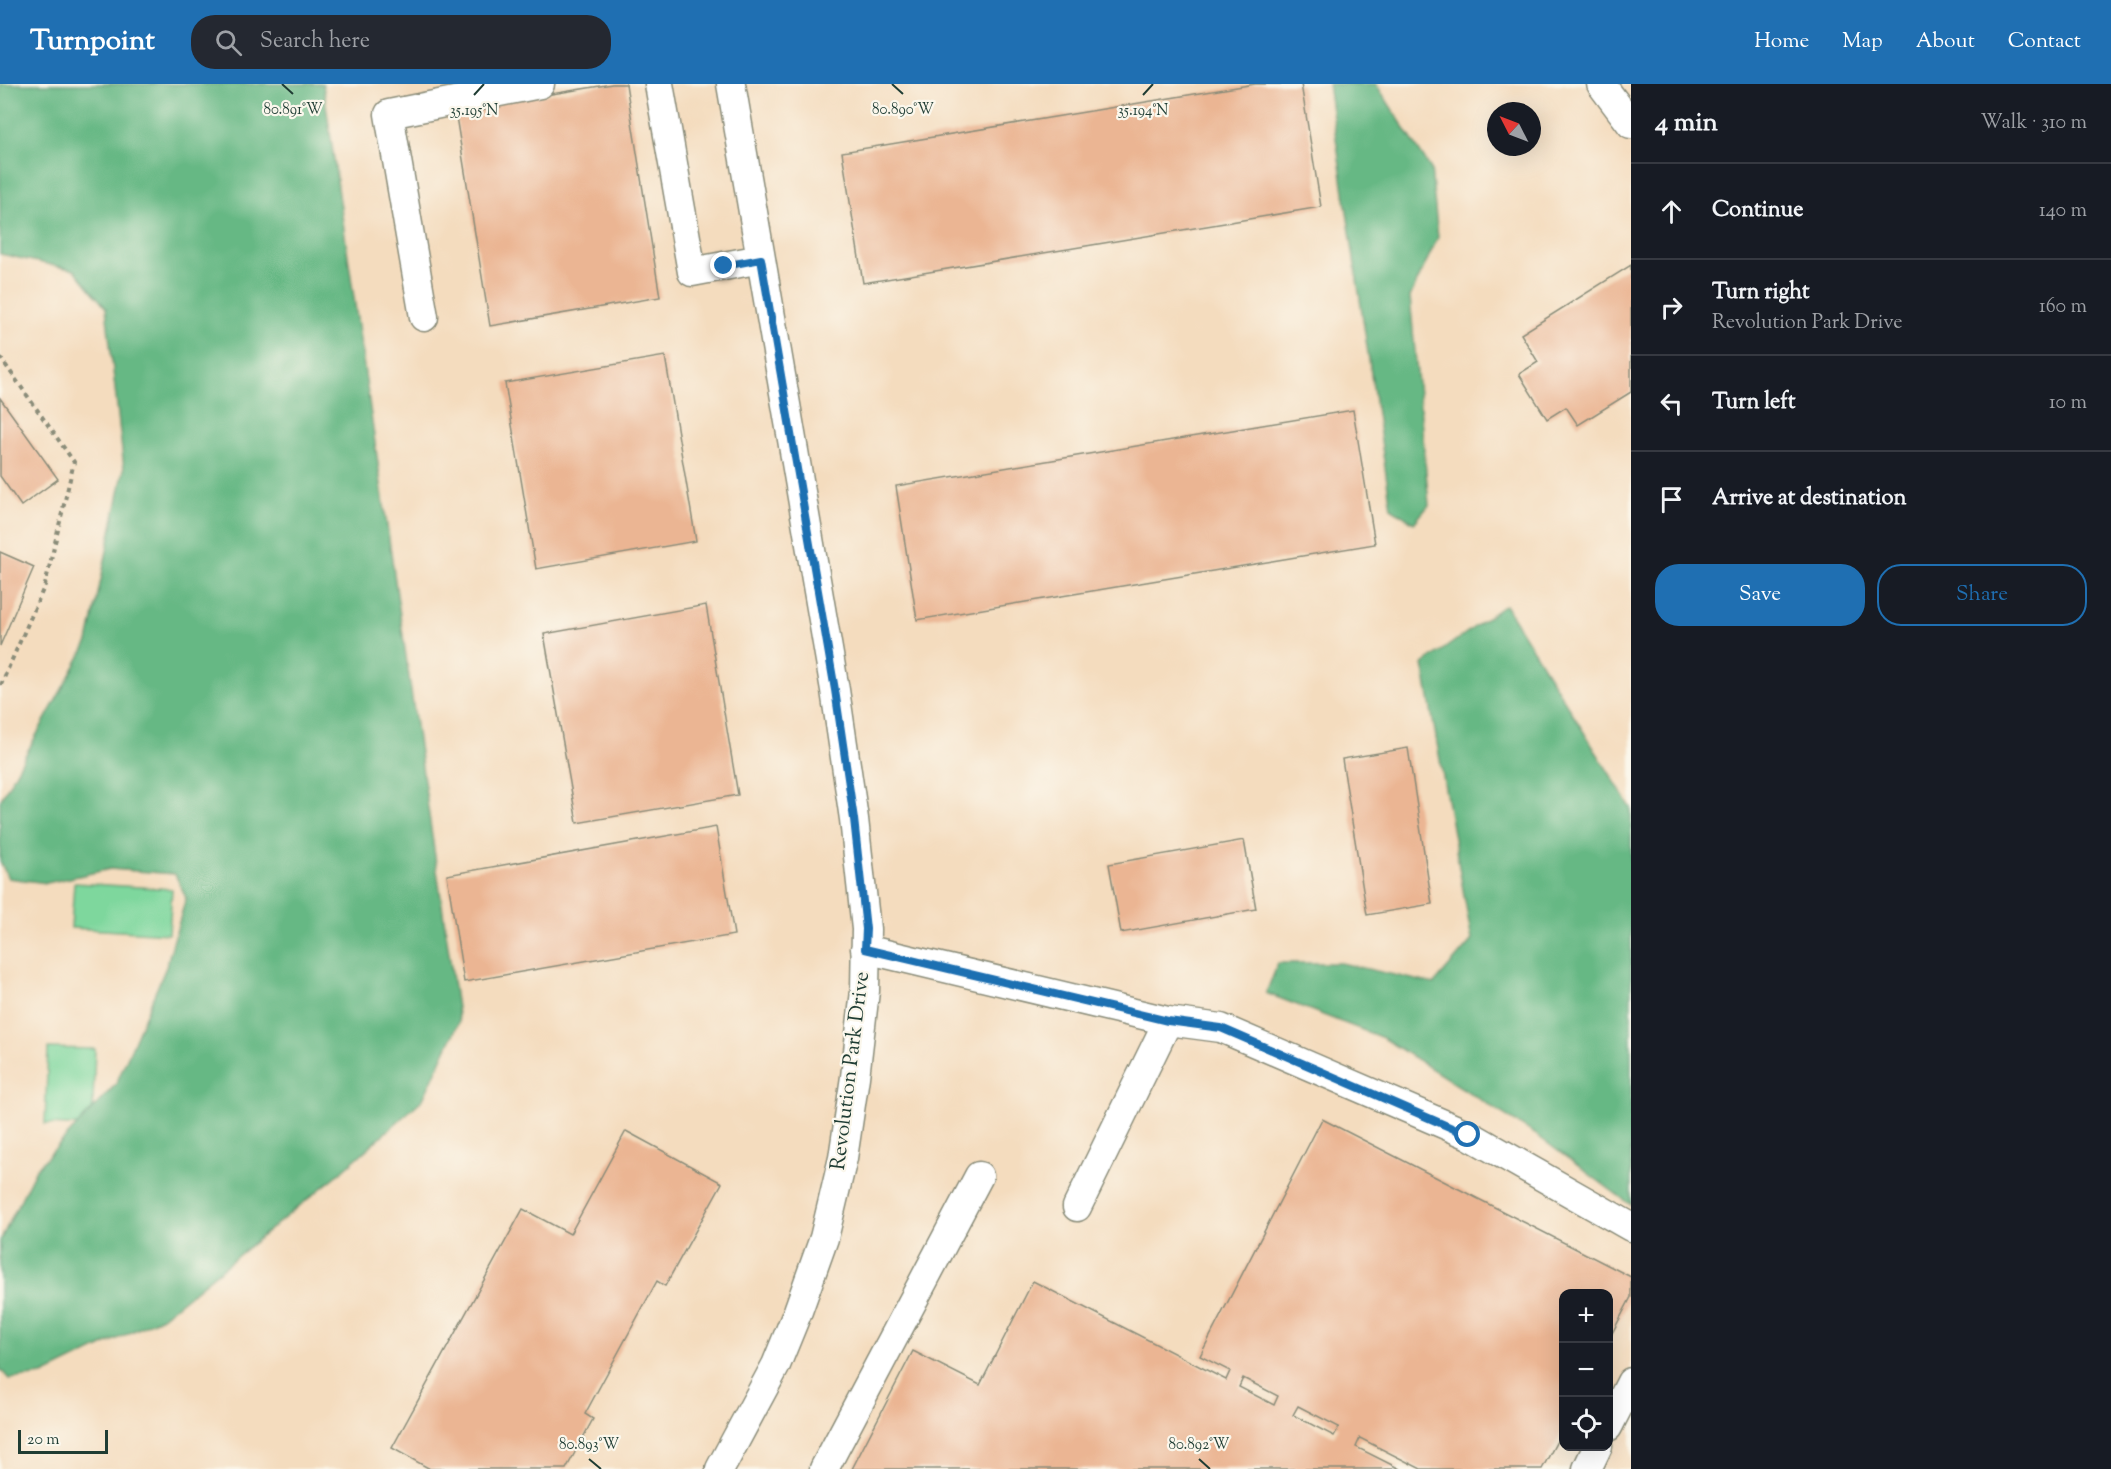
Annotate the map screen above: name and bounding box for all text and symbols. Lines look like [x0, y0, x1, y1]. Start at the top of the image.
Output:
search box [191, 15, 611, 69]
text: Turnpoint [30, 22, 155, 62]
icon: search [212, 26, 245, 59]
text: Search here [260, 26, 370, 58]
text: Home [1754, 27, 1809, 57]
text: Map [1842, 27, 1883, 57]
text: About [1916, 27, 1975, 57]
text: Contact [2008, 27, 2081, 57]
text: 80.891°W [263, 100, 323, 121]
text: 80.890°W [872, 100, 934, 121]
text: 35.195°N [450, 101, 498, 122]
text: 35.194°N [1118, 101, 1168, 122]
north arrow [1487, 102, 1541, 156]
text: 4 min [1655, 105, 1718, 142]
text: Walk · 310 m [1980, 109, 2087, 138]
icon: ahead [1655, 195, 1688, 228]
text: Continue [1712, 195, 1803, 227]
text: 140 m [2039, 197, 2087, 226]
route end [710, 252, 736, 278]
text: Turn right [1712, 277, 1809, 309]
icon: right [1655, 291, 1688, 324]
text: 160 m [2039, 293, 2087, 322]
text: Revolution Park Drive [1712, 309, 1902, 338]
icon: left [1655, 387, 1688, 420]
text: Turn left [1712, 387, 1795, 419]
text: 10 m [2049, 389, 2087, 418]
icon: arrive [1655, 483, 1688, 516]
text: Arrive at destination [1712, 483, 1907, 515]
button: Save [1655, 564, 1865, 626]
button: Share [1877, 564, 2087, 626]
street label: Revolution Park Drive [824, 970, 878, 1172]
route start [1454, 1121, 1480, 1147]
map controls [1559, 1289, 1613, 1451]
button: + [1559, 1289, 1613, 1343]
button: − [1559, 1343, 1613, 1397]
button: locate [1559, 1397, 1613, 1451]
scale bar [18, 1427, 108, 1454]
text: 20 m [27, 1429, 60, 1452]
text: 80.893°W [559, 1435, 619, 1456]
text: 80.892°W [1169, 1435, 1230, 1456]

